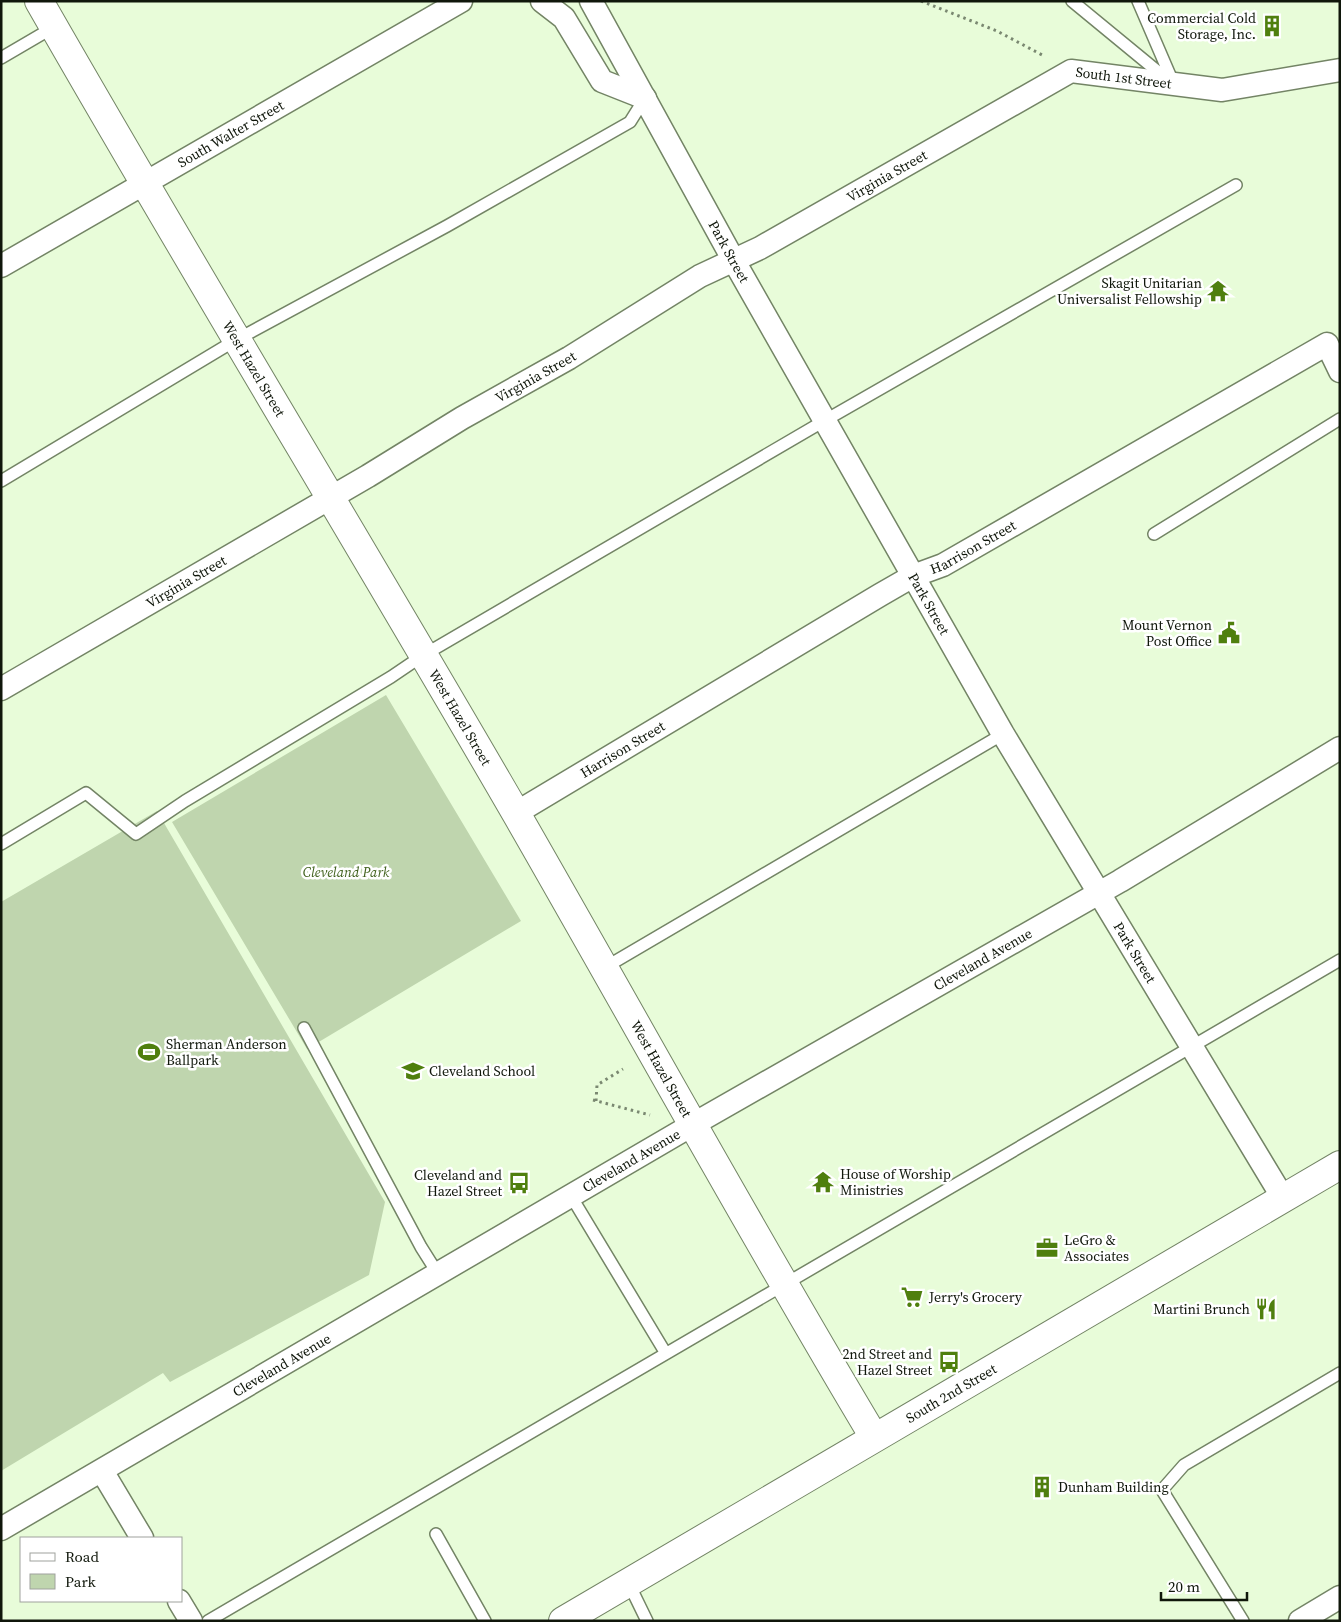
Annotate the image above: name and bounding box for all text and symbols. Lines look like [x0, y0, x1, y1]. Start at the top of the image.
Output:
place label: Commercial Cold Storage, Inc. [1147, 8, 1256, 44]
building icon: Commercial Cold Storage, Inc. [1259, 13, 1285, 39]
street label: South 1st Street [1075, 62, 1173, 94]
street label: South Walter Street [174, 95, 288, 172]
street label: Virginia Street [843, 145, 931, 207]
street label: Park Street [704, 217, 754, 287]
place label: Skagit Unitarian Universalist Fellowship [1057, 273, 1203, 309]
temple icon: Skagit Unitarian Universalist Fellowship [1205, 278, 1231, 304]
street label: West Hazel Street [218, 317, 290, 421]
street label: Virginia Street [491, 346, 580, 407]
street label: Harrison Street [927, 515, 1020, 579]
street label: Virginia Street [142, 550, 230, 613]
street label: Park Street [903, 569, 955, 639]
place label: Mount Vernon Post Office [1122, 615, 1213, 651]
public building icon: Mount Vernon Post Office [1216, 620, 1242, 646]
street label: West Hazel Street [424, 665, 496, 770]
street label: Harrison Street [576, 716, 669, 782]
park label: Cleveland Park [303, 862, 390, 882]
street label: Park Street [1109, 918, 1161, 987]
street label: Cleveland Avenue [930, 923, 1036, 995]
street label: West Hazel Street [626, 1017, 697, 1121]
place label: Sherman Anderson Ballpark [166, 1034, 287, 1070]
sports icon: Sherman Anderson Ballpark [136, 1039, 162, 1065]
school or university icon: Cleveland School [400, 1058, 426, 1084]
place label: Cleveland School [429, 1061, 535, 1081]
street label: Cleveland Avenue [578, 1124, 684, 1197]
place label: House of Worship Ministries [840, 1164, 951, 1200]
place label: Cleveland and Hazel Street [414, 1165, 502, 1201]
temple icon: House of Worship Ministries [810, 1169, 836, 1195]
bus stop icon: Cleveland and Hazel Street [506, 1170, 532, 1196]
place label: LeGro & Associates [1064, 1230, 1129, 1266]
office icon: LeGro & Associates [1034, 1235, 1060, 1261]
supermarket icon: Jerry's Grocery [899, 1284, 925, 1310]
place label: Jerry's Grocery [928, 1287, 1023, 1307]
restaurant icon: Martini Brunch [1253, 1296, 1279, 1322]
place label: Martini Brunch [1153, 1299, 1250, 1319]
street label: Cleveland Avenue [229, 1328, 334, 1402]
place label: 2nd Street and Hazel Street [842, 1344, 932, 1380]
bus stop icon: 2nd Street and Hazel Street [936, 1349, 962, 1375]
street label: South 2nd Street [902, 1359, 1001, 1428]
building icon: Dunham Building [1029, 1474, 1055, 1500]
place label: Dunham Building [1058, 1477, 1169, 1497]
legend [20, 1537, 182, 1602]
text: Road [65, 1546, 99, 1567]
scale bar [1161, 1570, 1247, 1602]
text: Park [65, 1571, 97, 1592]
text: 20 m [1168, 1576, 1200, 1597]

